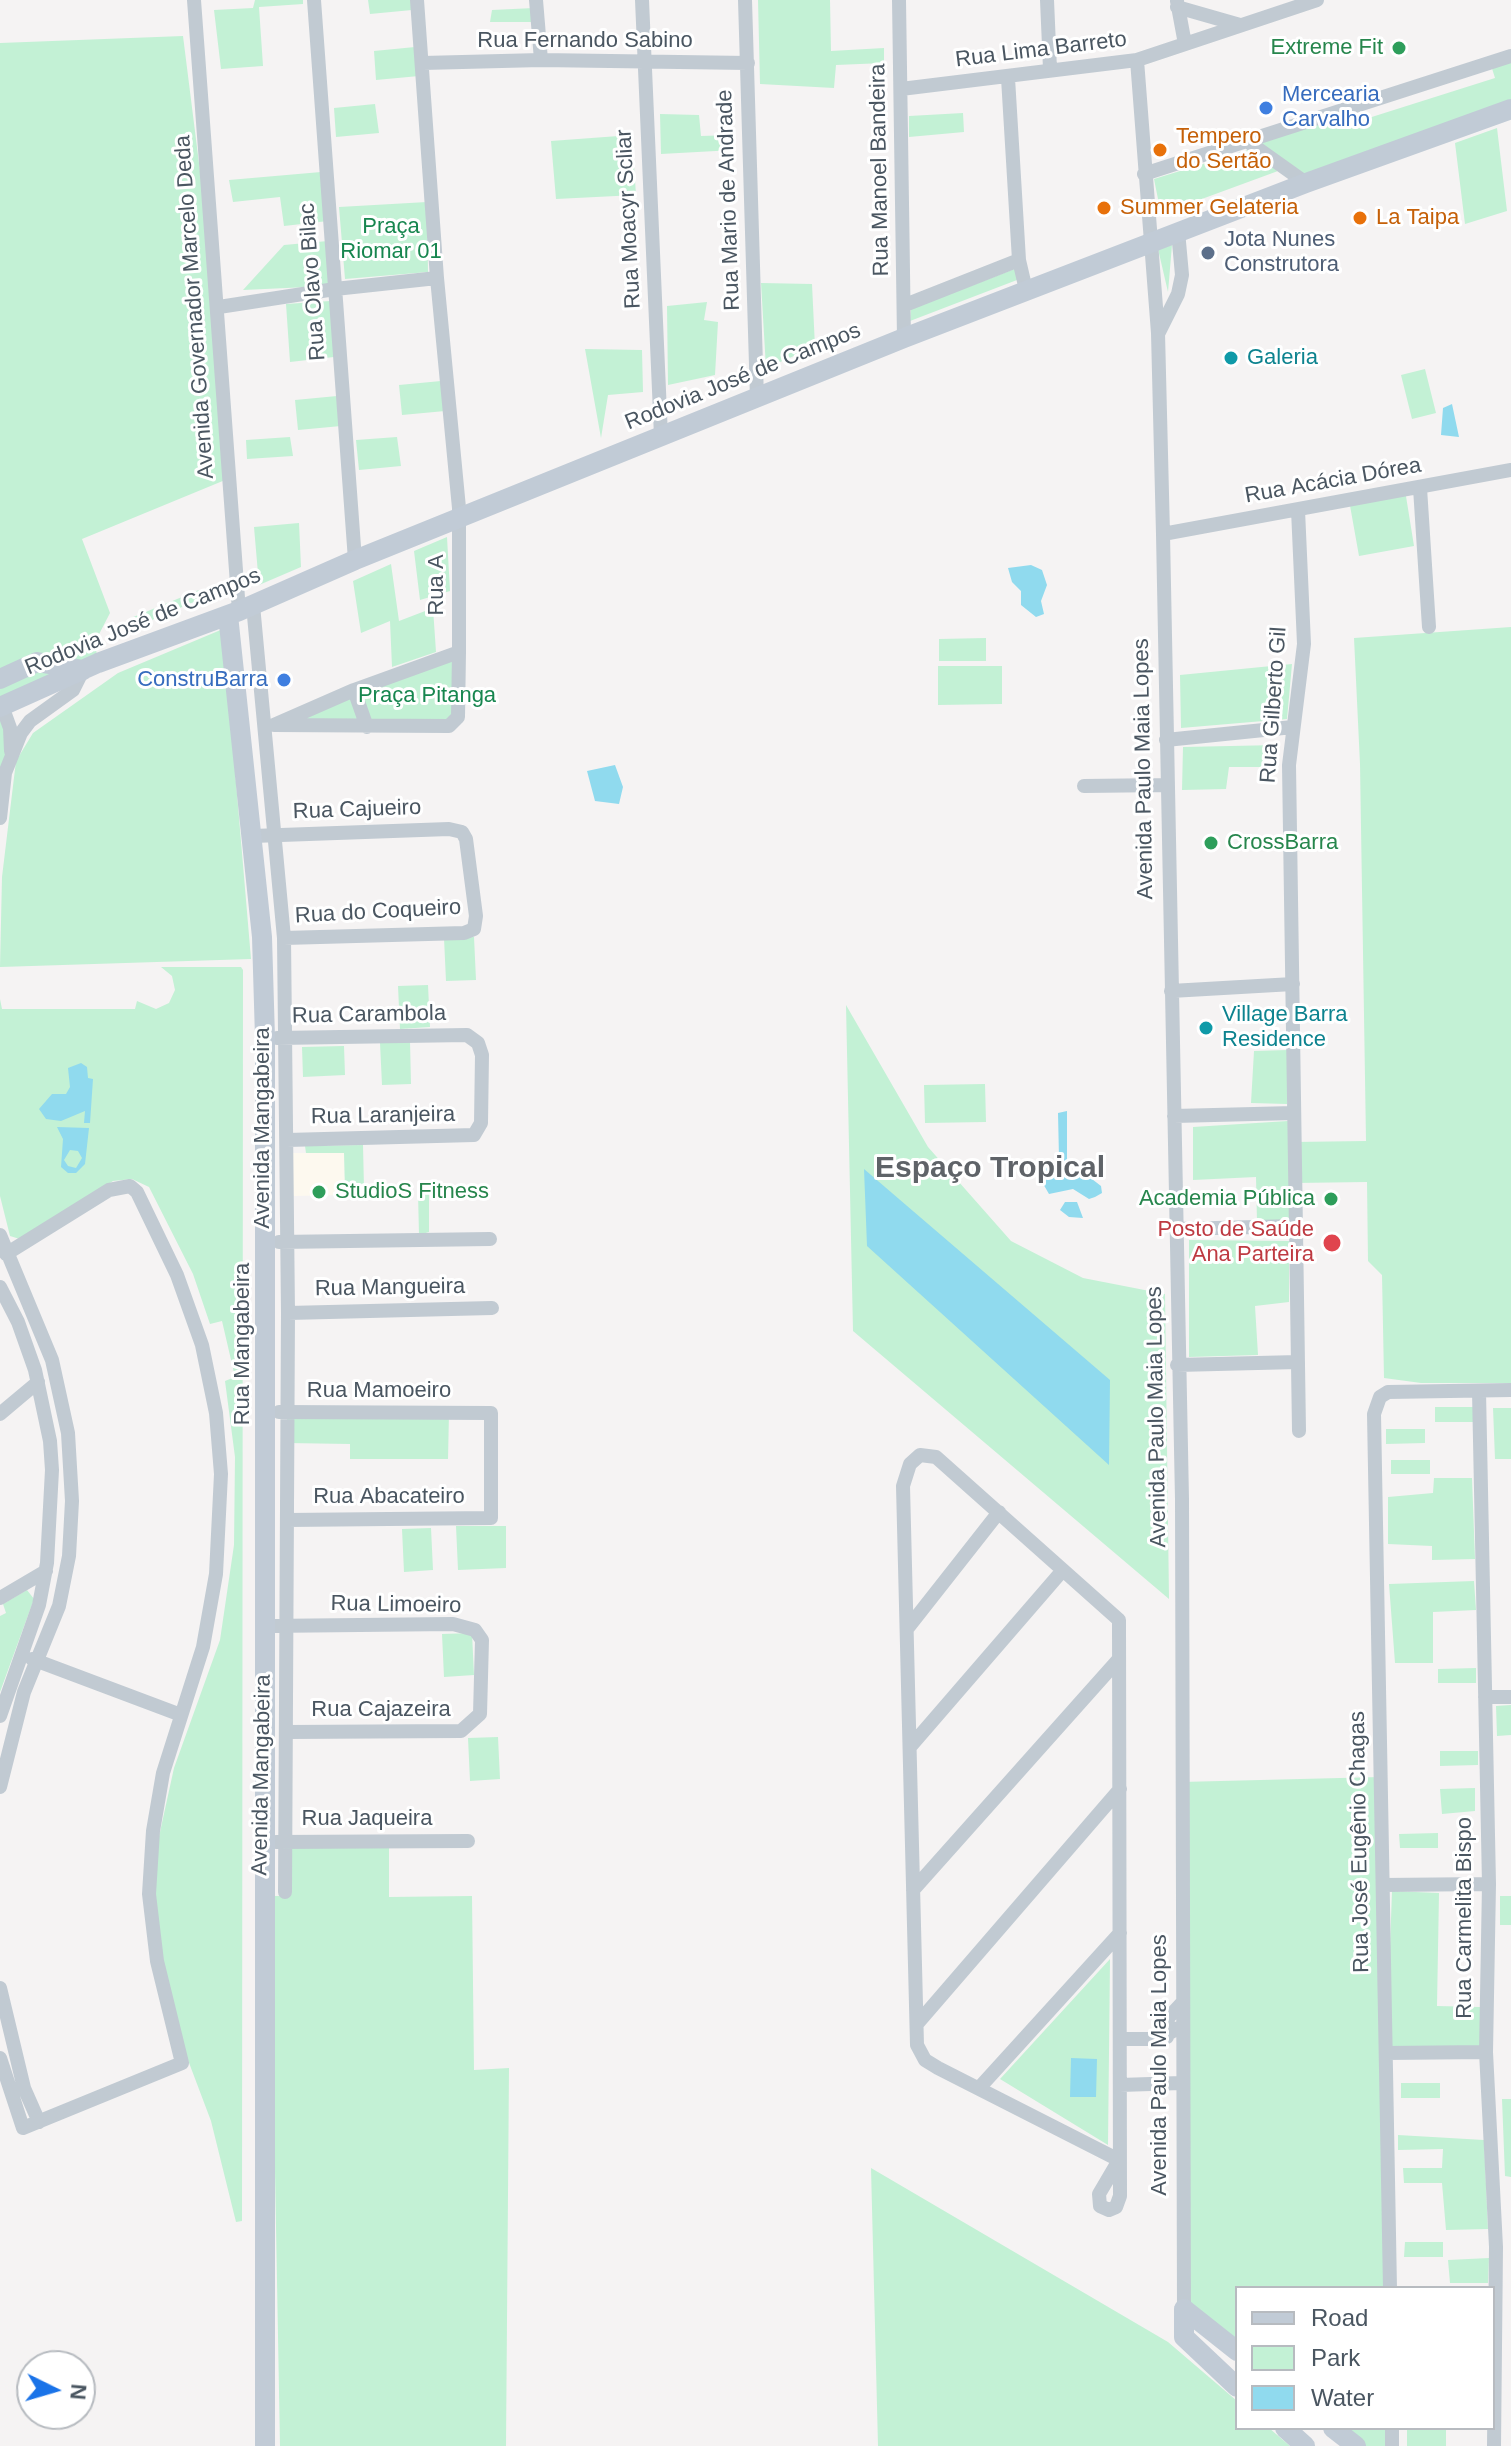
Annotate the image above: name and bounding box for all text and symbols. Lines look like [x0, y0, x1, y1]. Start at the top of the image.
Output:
street label: Rua Lima Barreto [954, 26, 1128, 74]
street label: Rua Fernando Sabino [477, 28, 693, 54]
place label: Extreme Fit [1271, 35, 1383, 61]
marker: Extreme Fit [1390, 39, 1408, 57]
street label: Rua Manoel Bandeira [865, 63, 895, 277]
place label: Mercearia Carvalho [1282, 82, 1380, 134]
street label: Rua Mario de Andrade [712, 89, 746, 311]
marker: Mercearia Carvalho [1257, 99, 1275, 117]
place label: Tempero do Sertão [1176, 124, 1271, 176]
street label: Rua Moacyr Scliar [611, 129, 647, 309]
street label: Avenida Governador Marcelo Deda [170, 134, 220, 480]
marker: Tempero do Sertão [1151, 141, 1169, 159]
place label: Summer Gelateria [1120, 195, 1299, 221]
marker: Summer Gelateria [1095, 199, 1113, 217]
street label: Rua Olavo Bilac [294, 202, 332, 362]
place label: La Taipa [1376, 205, 1459, 231]
marker: La Taipa [1351, 209, 1369, 227]
park label: Praça Riomar 01 [340, 214, 442, 266]
place label: Jota Nunes Construtora [1224, 227, 1339, 278]
marker: Jota Nunes Construtora [1199, 244, 1217, 262]
street label: Rodovia José de Campos [621, 318, 865, 436]
place label: Galeria [1247, 345, 1318, 371]
marker: Galeria [1222, 349, 1240, 367]
street label: Rua Acácia Dórea [1243, 452, 1423, 510]
street label: Rua A [424, 554, 450, 616]
street label: Rodovia José de Campos [21, 563, 265, 681]
street label: Rua Gilberto Gil [1255, 626, 1293, 784]
street label: Avenida Paulo Maia Lopes [1129, 638, 1159, 900]
place label: ConstruBarra [137, 667, 268, 693]
marker: ConstruBarra [275, 671, 293, 689]
park label: Praça Pitanga [358, 683, 496, 709]
street label: Rua Cajueiro [292, 795, 422, 825]
place label: CrossBarra [1227, 830, 1338, 856]
marker: CrossBarra [1202, 834, 1220, 852]
street label: Rua do Coqueiro [294, 894, 462, 930]
street label: Rua Carambola [292, 1000, 446, 1030]
place label: Village Barra Residence [1222, 1002, 1348, 1054]
marker: Village Barra Residence [1197, 1019, 1215, 1037]
street label: Avenida Mangabeira [250, 1027, 276, 1229]
street label: Rua Laranjeira [311, 1102, 455, 1130]
district label: Espaço Tropical [875, 1151, 1105, 1187]
place label: StudioS Fitness [335, 1179, 489, 1205]
marker: StudioS Fitness [310, 1183, 328, 1201]
place label: Academia Pública [1139, 1186, 1315, 1212]
marker: Academia Pública [1322, 1190, 1340, 1208]
place label: Posto de Saúde Ana Parteira [1157, 1217, 1314, 1268]
marker: Posto de Saúde Ana Parteira [1321, 1232, 1343, 1254]
street label: Rua Mangabeira [230, 1263, 256, 1425]
street label: Rua Mangueira [315, 1273, 465, 1303]
street label: Avenida Paulo Maia Lopes [1142, 1286, 1172, 1548]
street label: Rua Mamoeiro [307, 1378, 451, 1404]
street label: Rua Abacateiro [313, 1484, 465, 1510]
street label: Rua Limoeiro [330, 1591, 462, 1619]
street label: Avenida Mangabeira [247, 1674, 277, 1876]
street label: Rua Cajazeira [311, 1697, 451, 1723]
street label: Rua José Eugênio Chagas [1345, 1711, 1375, 1973]
street label: Rua Jaqueira [302, 1806, 432, 1832]
street label: Rua Carmelita Bispo [1452, 1817, 1478, 2019]
street label: Avenida Paulo Maia Lopes [1147, 1934, 1173, 2196]
legend [1235, 2286, 1495, 2430]
text: Road [1311, 2304, 1368, 2331]
text: Park [1311, 2344, 1360, 2371]
north arrow [16, 2350, 96, 2430]
text: N [65, 2383, 92, 2401]
text: Water [1311, 2384, 1374, 2411]

